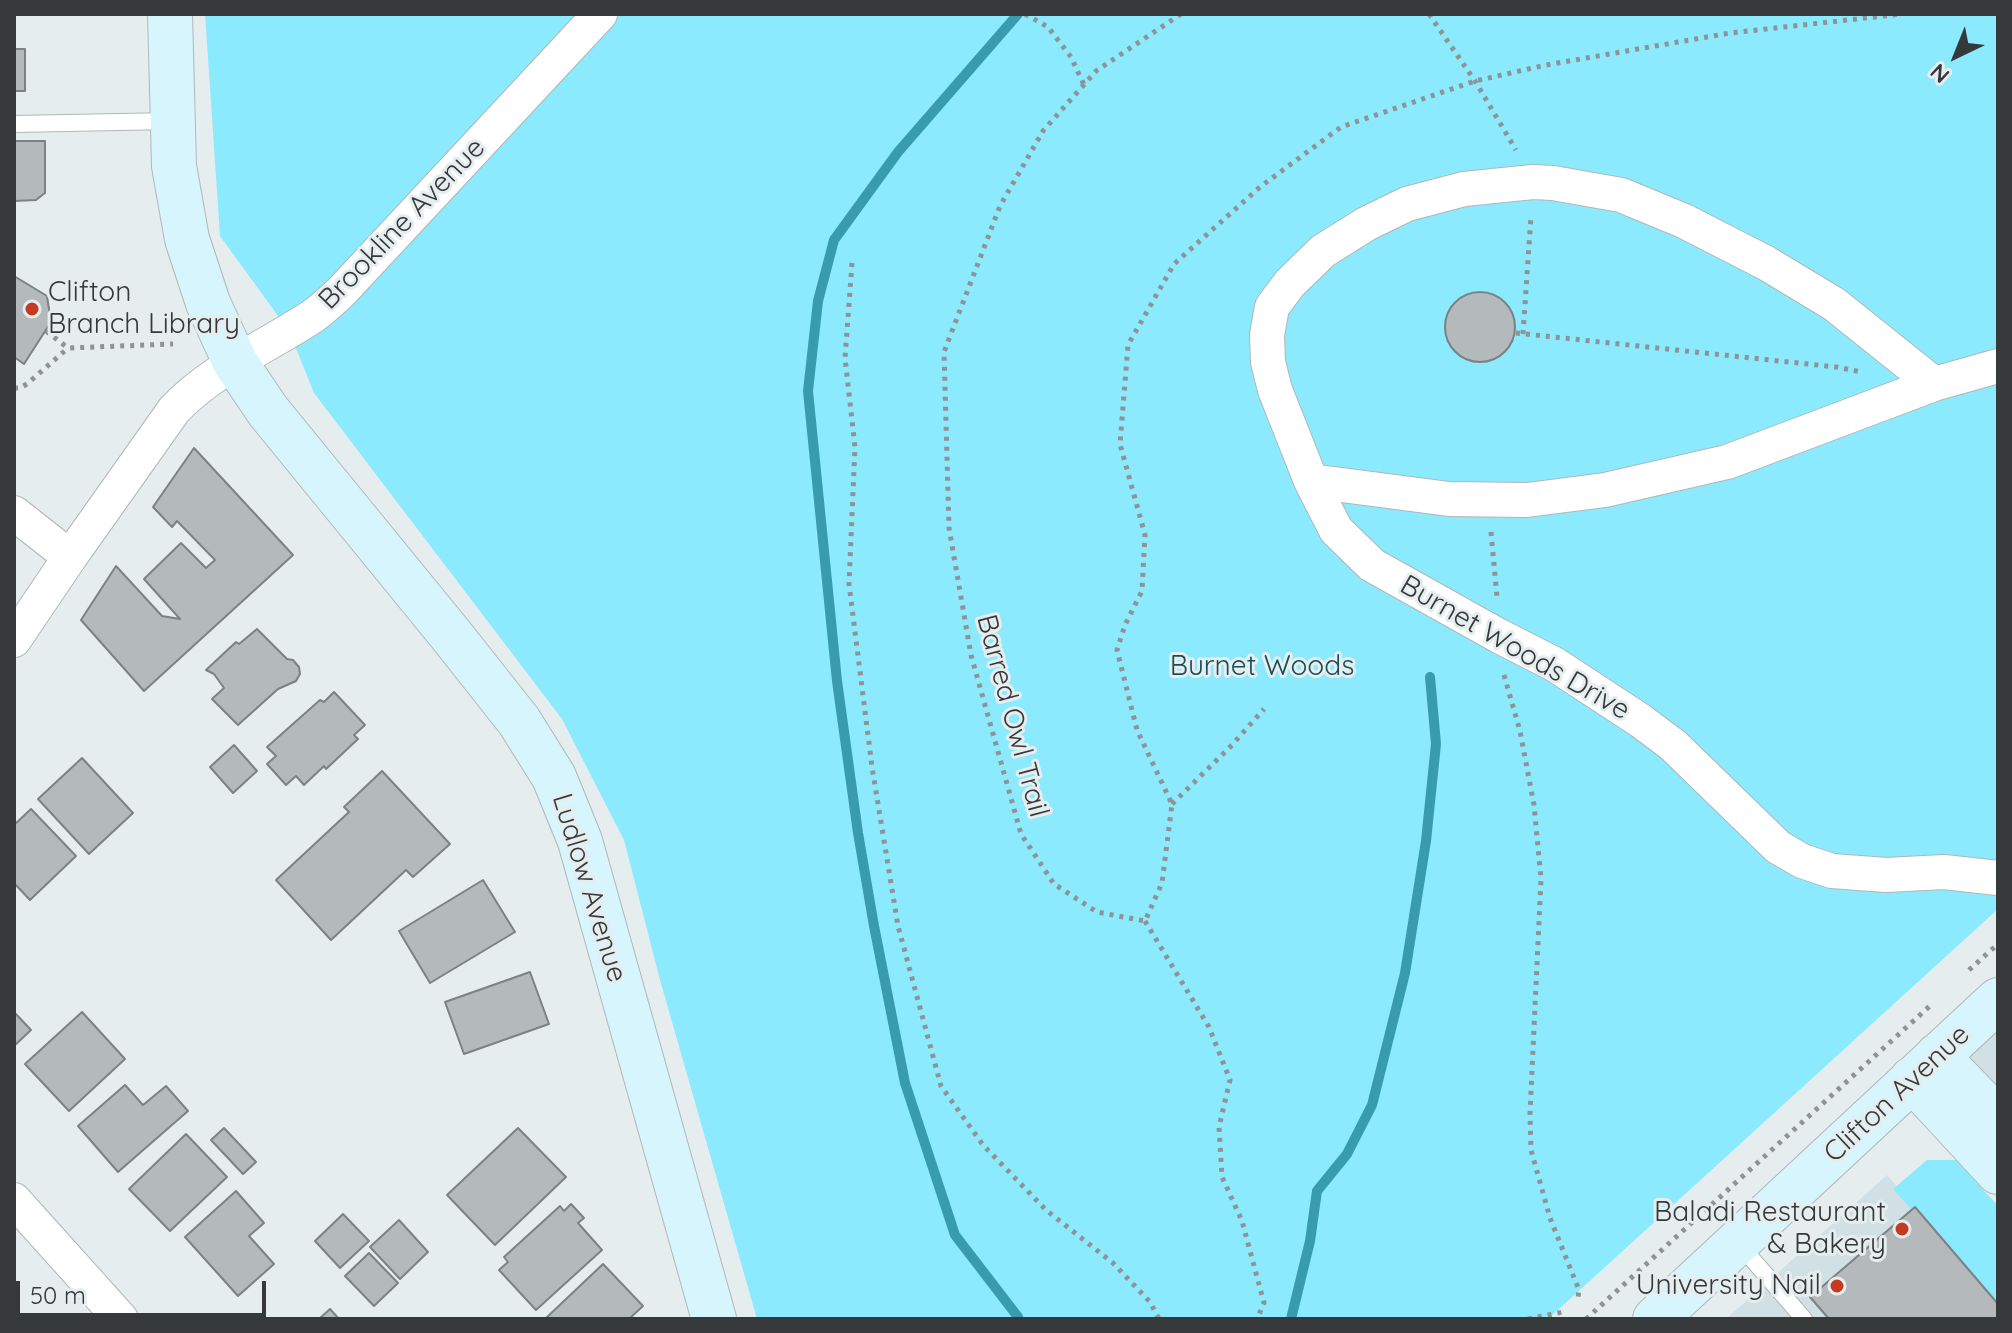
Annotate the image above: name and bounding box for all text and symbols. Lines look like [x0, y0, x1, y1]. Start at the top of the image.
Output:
north arrow [1916, 16, 1996, 96]
text: N [1924, 58, 1955, 89]
street label: Brookline Avenue [312, 131, 492, 317]
place label: Clifton Branch Library [48, 276, 240, 342]
marker: Clifton Branch Library [23, 300, 41, 318]
street label: Burnet Woods Drive [1394, 569, 1636, 727]
street label: Barred Owl Trail [969, 611, 1055, 821]
park label: Burnet Woods [1170, 650, 1354, 684]
street label: Ludlow Avenue [544, 790, 634, 986]
street label: Clifton Avenue [1817, 1018, 1977, 1170]
place label: Baladi Restaurant & Bakery [1654, 1196, 1886, 1262]
marker: Baladi Restaurant & Bakery [1893, 1220, 1911, 1238]
scale bar [20, 1265, 270, 1315]
place label: University Nail [1636, 1269, 1821, 1303]
marker: University Nail [1828, 1277, 1846, 1295]
text: 50 m [30, 1280, 86, 1310]

